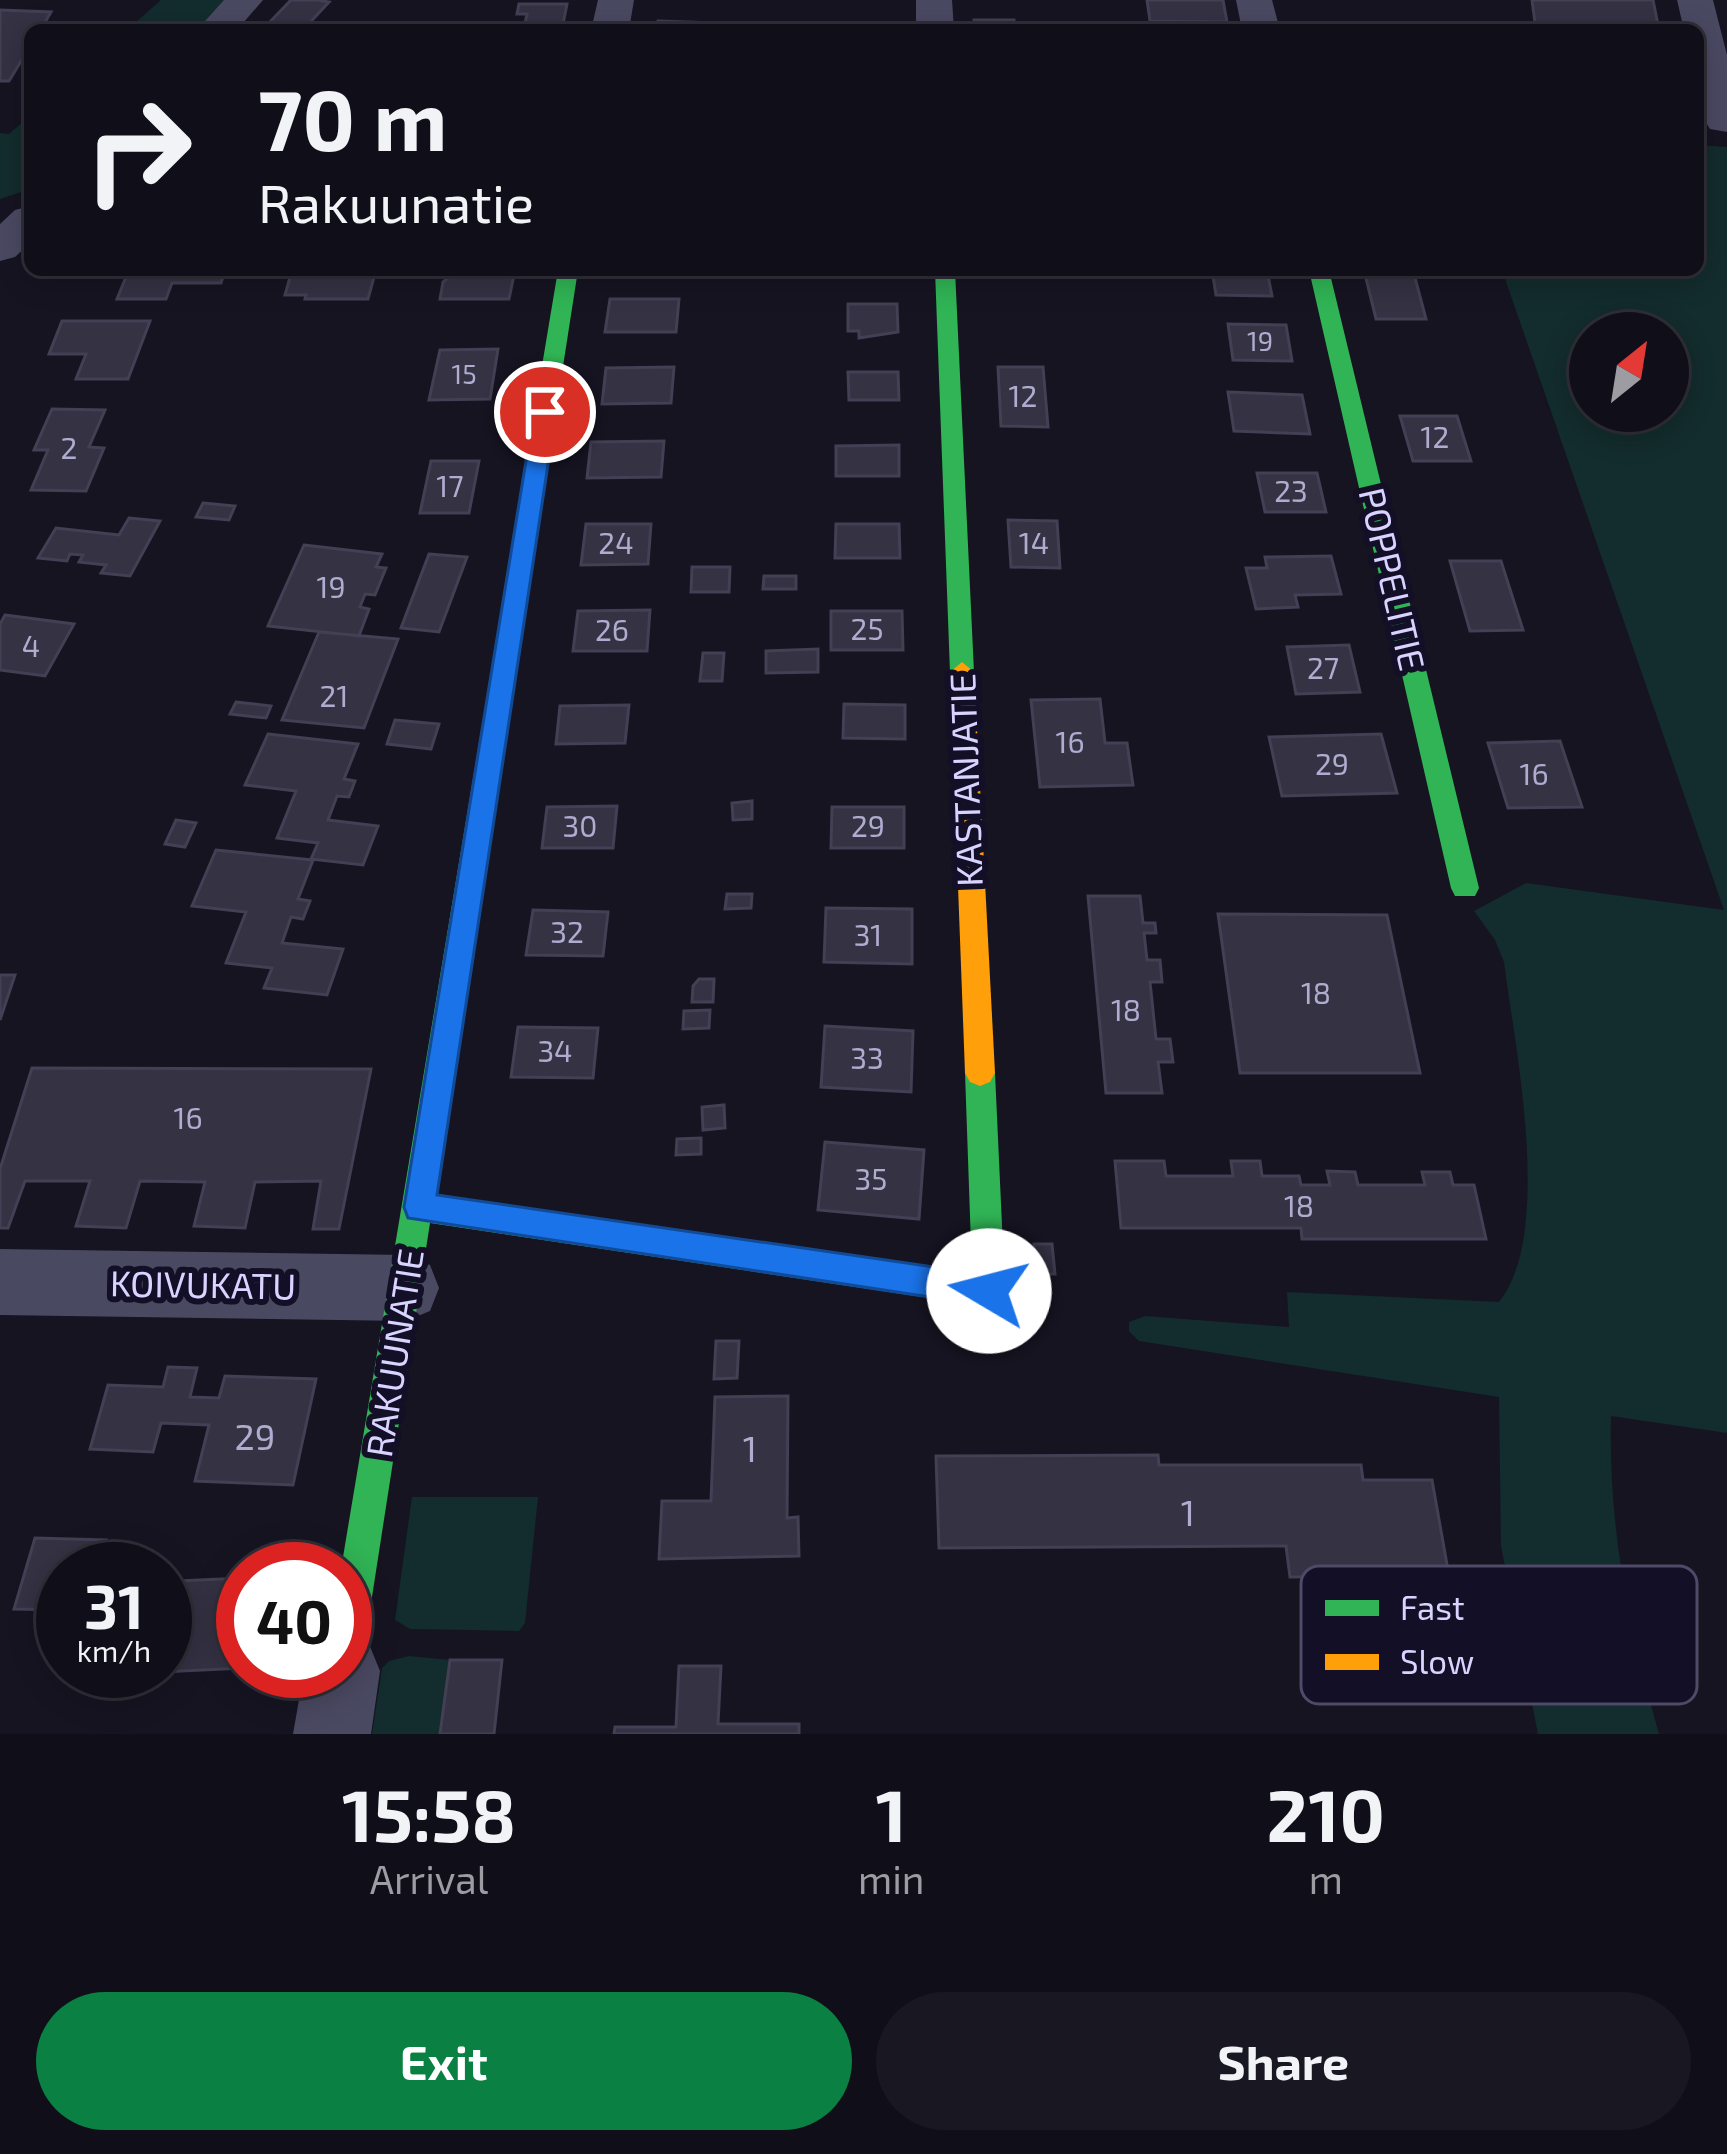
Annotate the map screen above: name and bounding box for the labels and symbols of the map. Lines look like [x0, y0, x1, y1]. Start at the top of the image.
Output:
north arrow [1569, 312, 1689, 432]
house number: 19 [1247, 324, 1273, 356]
house number: 15 [451, 357, 477, 389]
pin [494, 361, 596, 463]
house number: 12 [1009, 377, 1037, 413]
house number: 12 [1421, 418, 1449, 454]
house number: 2 [61, 429, 77, 465]
house number: 17 [436, 467, 464, 503]
house number: 23 [1274, 472, 1308, 508]
street label: POPPELITIE [1352, 483, 1435, 674]
house number: 24 [598, 524, 634, 560]
house number: 14 [1019, 524, 1049, 560]
house number: 19 [316, 568, 346, 604]
house number: 25 [851, 610, 883, 646]
house number: 26 [595, 611, 629, 647]
house number: 4 [22, 627, 40, 663]
house number: 27 [1307, 649, 1339, 685]
street label: KASTANJATIE [939, 673, 990, 887]
house number: 21 [320, 677, 348, 713]
house number: 16 [1055, 723, 1085, 759]
house number: 29 [1315, 745, 1349, 781]
house number: 16 [1519, 755, 1549, 791]
house number: 30 [563, 807, 597, 843]
house number: 29 [851, 807, 885, 843]
house number: 32 [550, 913, 584, 949]
house number: 31 [854, 916, 882, 952]
house number: 18 [1301, 974, 1331, 1010]
house number: 18 [1111, 991, 1141, 1027]
house number: 34 [537, 1032, 573, 1068]
house number: 33 [850, 1039, 884, 1075]
house number: 16 [173, 1099, 203, 1135]
house number: 35 [855, 1160, 887, 1196]
house number: 18 [1284, 1187, 1314, 1223]
position arrow [926, 1228, 1052, 1354]
street label: RAKUUNATIE [356, 1246, 431, 1460]
street label: KOIVUKATU [110, 1260, 297, 1307]
house number: 29 [235, 1414, 275, 1457]
house number: 1 [743, 1426, 757, 1469]
house number: 1 [1181, 1490, 1195, 1533]
speed limit sign: 40 [216, 1542, 372, 1698]
legend [1301, 1566, 1697, 1704]
text: Fast [1400, 1587, 1464, 1627]
text: Slow [1400, 1641, 1474, 1681]

